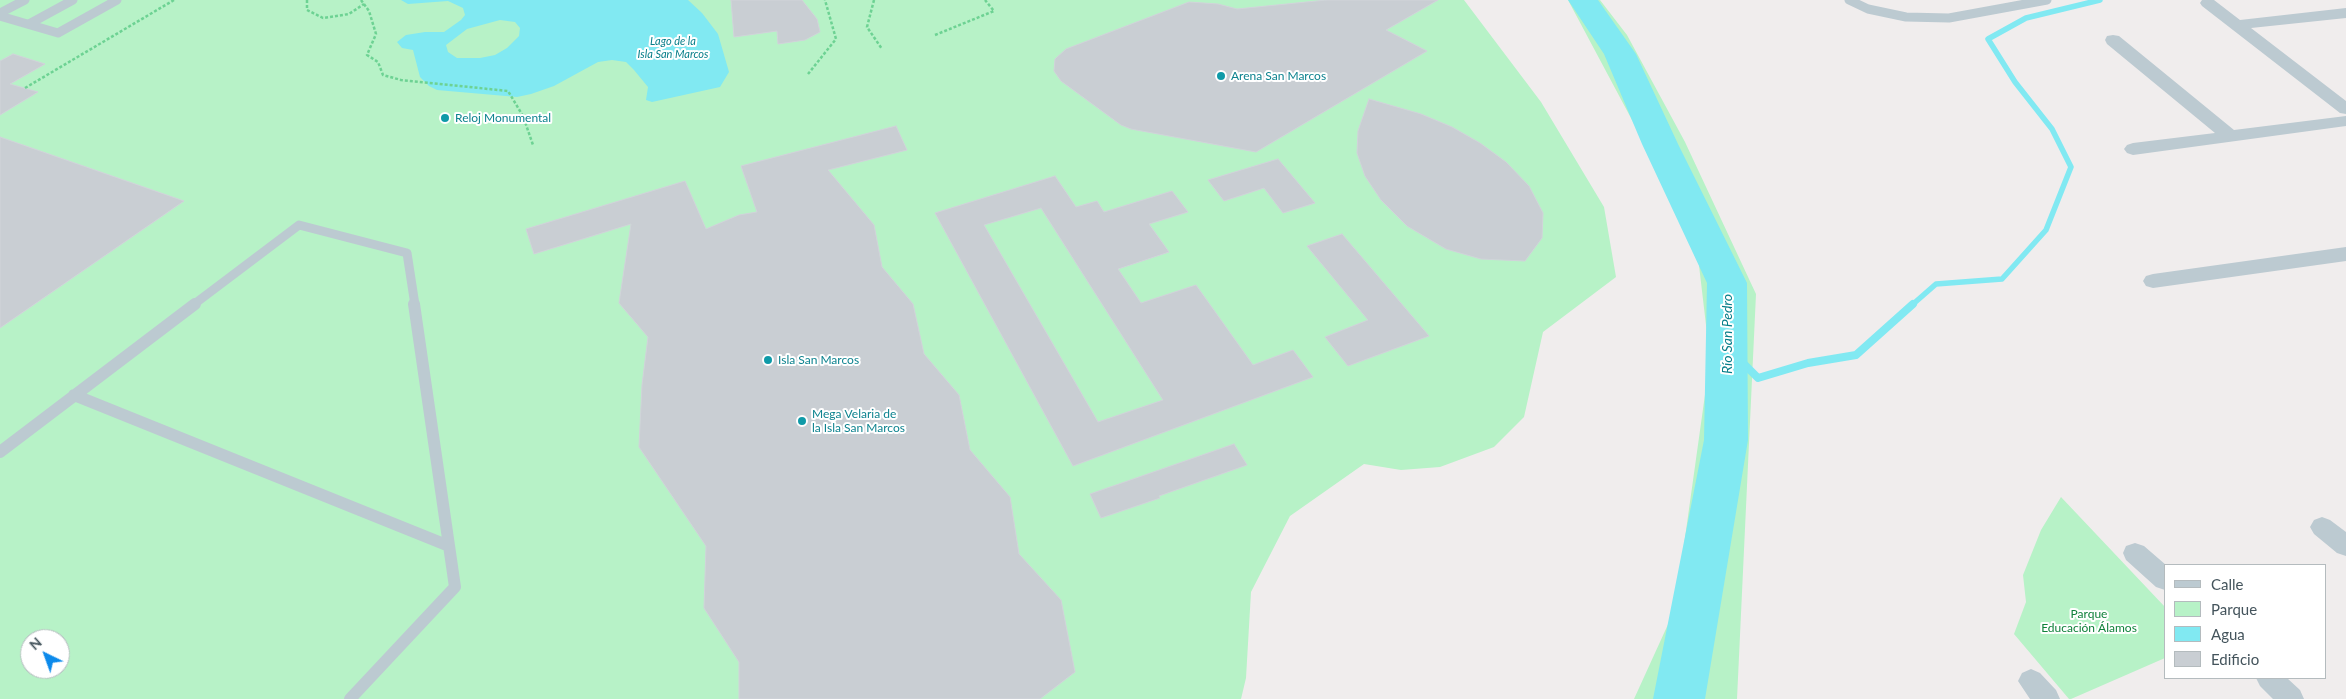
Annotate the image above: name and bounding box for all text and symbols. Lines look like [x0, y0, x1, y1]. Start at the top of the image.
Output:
water label: Lago de la Isla San Marcos [638, 34, 708, 60]
place label: Arena San Marcos [1231, 69, 1326, 83]
marker: Arena San Marcos [1215, 70, 1227, 82]
place label: Reloj Monumental [455, 111, 551, 125]
marker: Reloj Monumental [439, 112, 451, 124]
water label: Río San Pedro [1719, 294, 1735, 374]
place label: Isla San Marcos [778, 353, 859, 367]
marker: Isla San Marcos [762, 354, 774, 366]
place label: Mega Velaria de la Isla San Marcos [812, 407, 905, 435]
marker: Mega Velaria de la Isla San Marcos [796, 415, 808, 427]
legend [2164, 564, 2326, 679]
text: Calle [2211, 575, 2243, 593]
text: Parque [2211, 600, 2257, 618]
park label: Parque Educación Álamos [2041, 607, 2137, 635]
text: Agua [2211, 625, 2245, 643]
north arrow [20, 629, 70, 679]
text: N [26, 633, 45, 653]
text: Edificio [2211, 650, 2259, 668]

